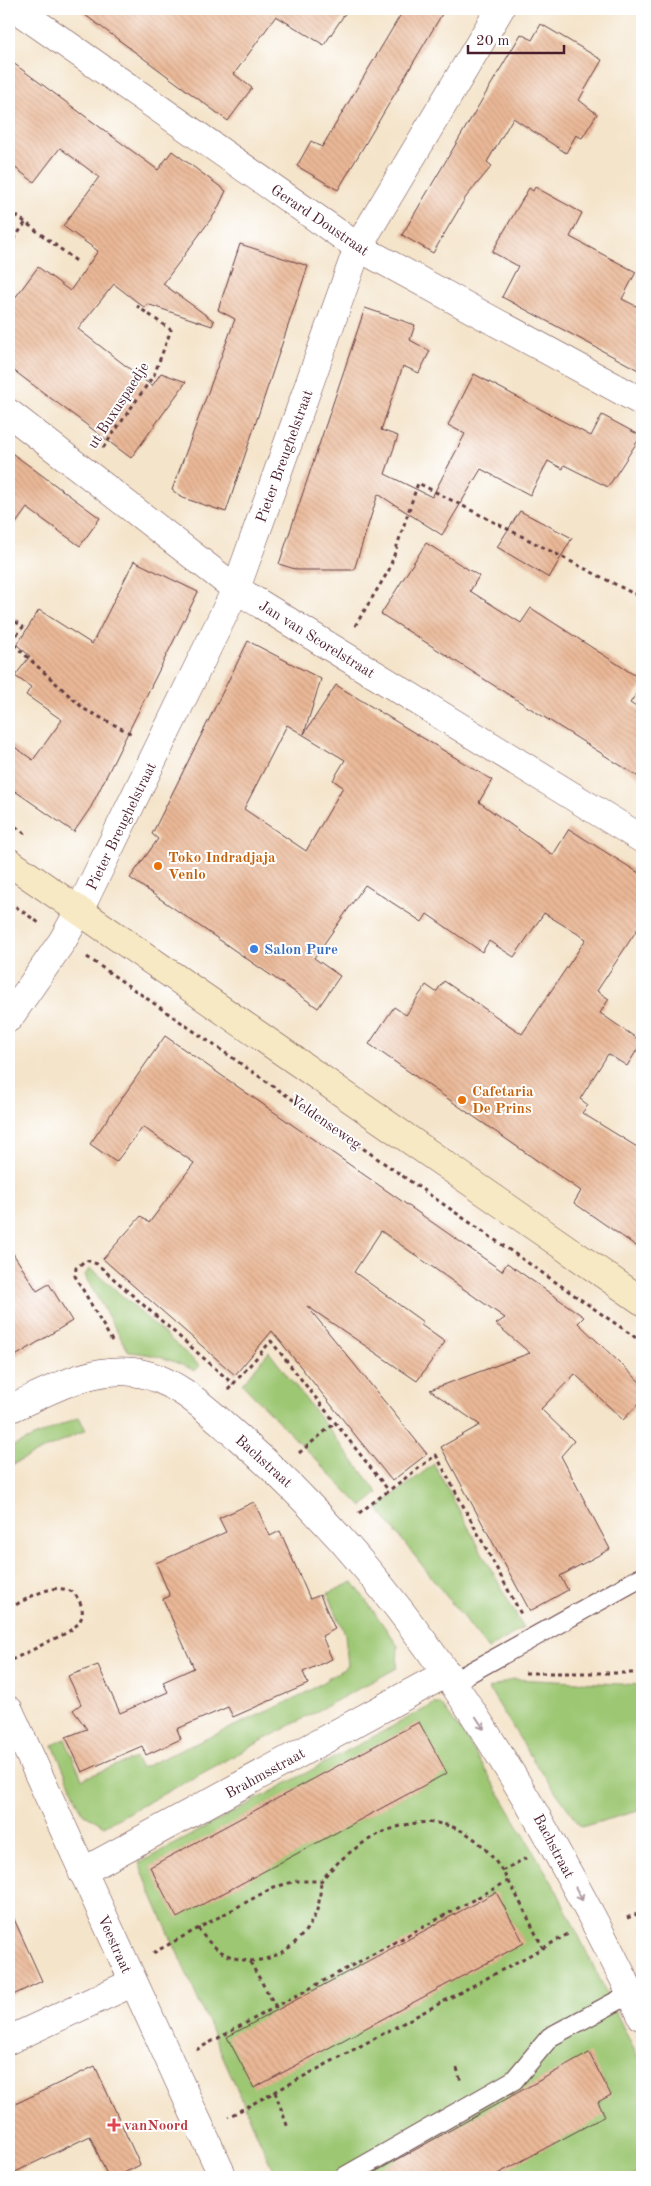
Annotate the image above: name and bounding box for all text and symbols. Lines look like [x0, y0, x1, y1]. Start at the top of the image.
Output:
scale bar [468, 22, 565, 54]
text: 20 m [476, 34, 510, 49]
street label: Gerard Doustraat [267, 183, 371, 259]
street label: ut Buxuspaedje [86, 360, 153, 452]
street label: Pieter Breughelstraat [254, 388, 316, 525]
street label: Jan van Scorelstraat [256, 599, 377, 682]
street label: Pieter Breughelstraat [85, 760, 160, 893]
place label: Toko Indradjaja Venlo [168, 851, 276, 883]
marker: Toko Indradjaja Venlo [152, 860, 164, 872]
marker: Salon Pure [248, 943, 260, 955]
place label: Salon Pure [264, 943, 338, 958]
place label: Cafetaria De Prins [472, 1085, 534, 1117]
street label: Veldenseweg [287, 1093, 364, 1153]
marker: Cafetaria De Prins [456, 1094, 468, 1106]
street label: Bachstraat [232, 1433, 294, 1491]
one-way arrow [475, 1716, 485, 1730]
street label: Brahmsstraat [223, 1746, 308, 1802]
street label: Bachstraat [530, 1812, 576, 1881]
one-way arrow [575, 1886, 585, 1900]
street label: Veestraat [94, 1913, 133, 1976]
marker: vanNoord [108, 2119, 120, 2131]
place label: vanNoord [124, 2119, 188, 2134]

